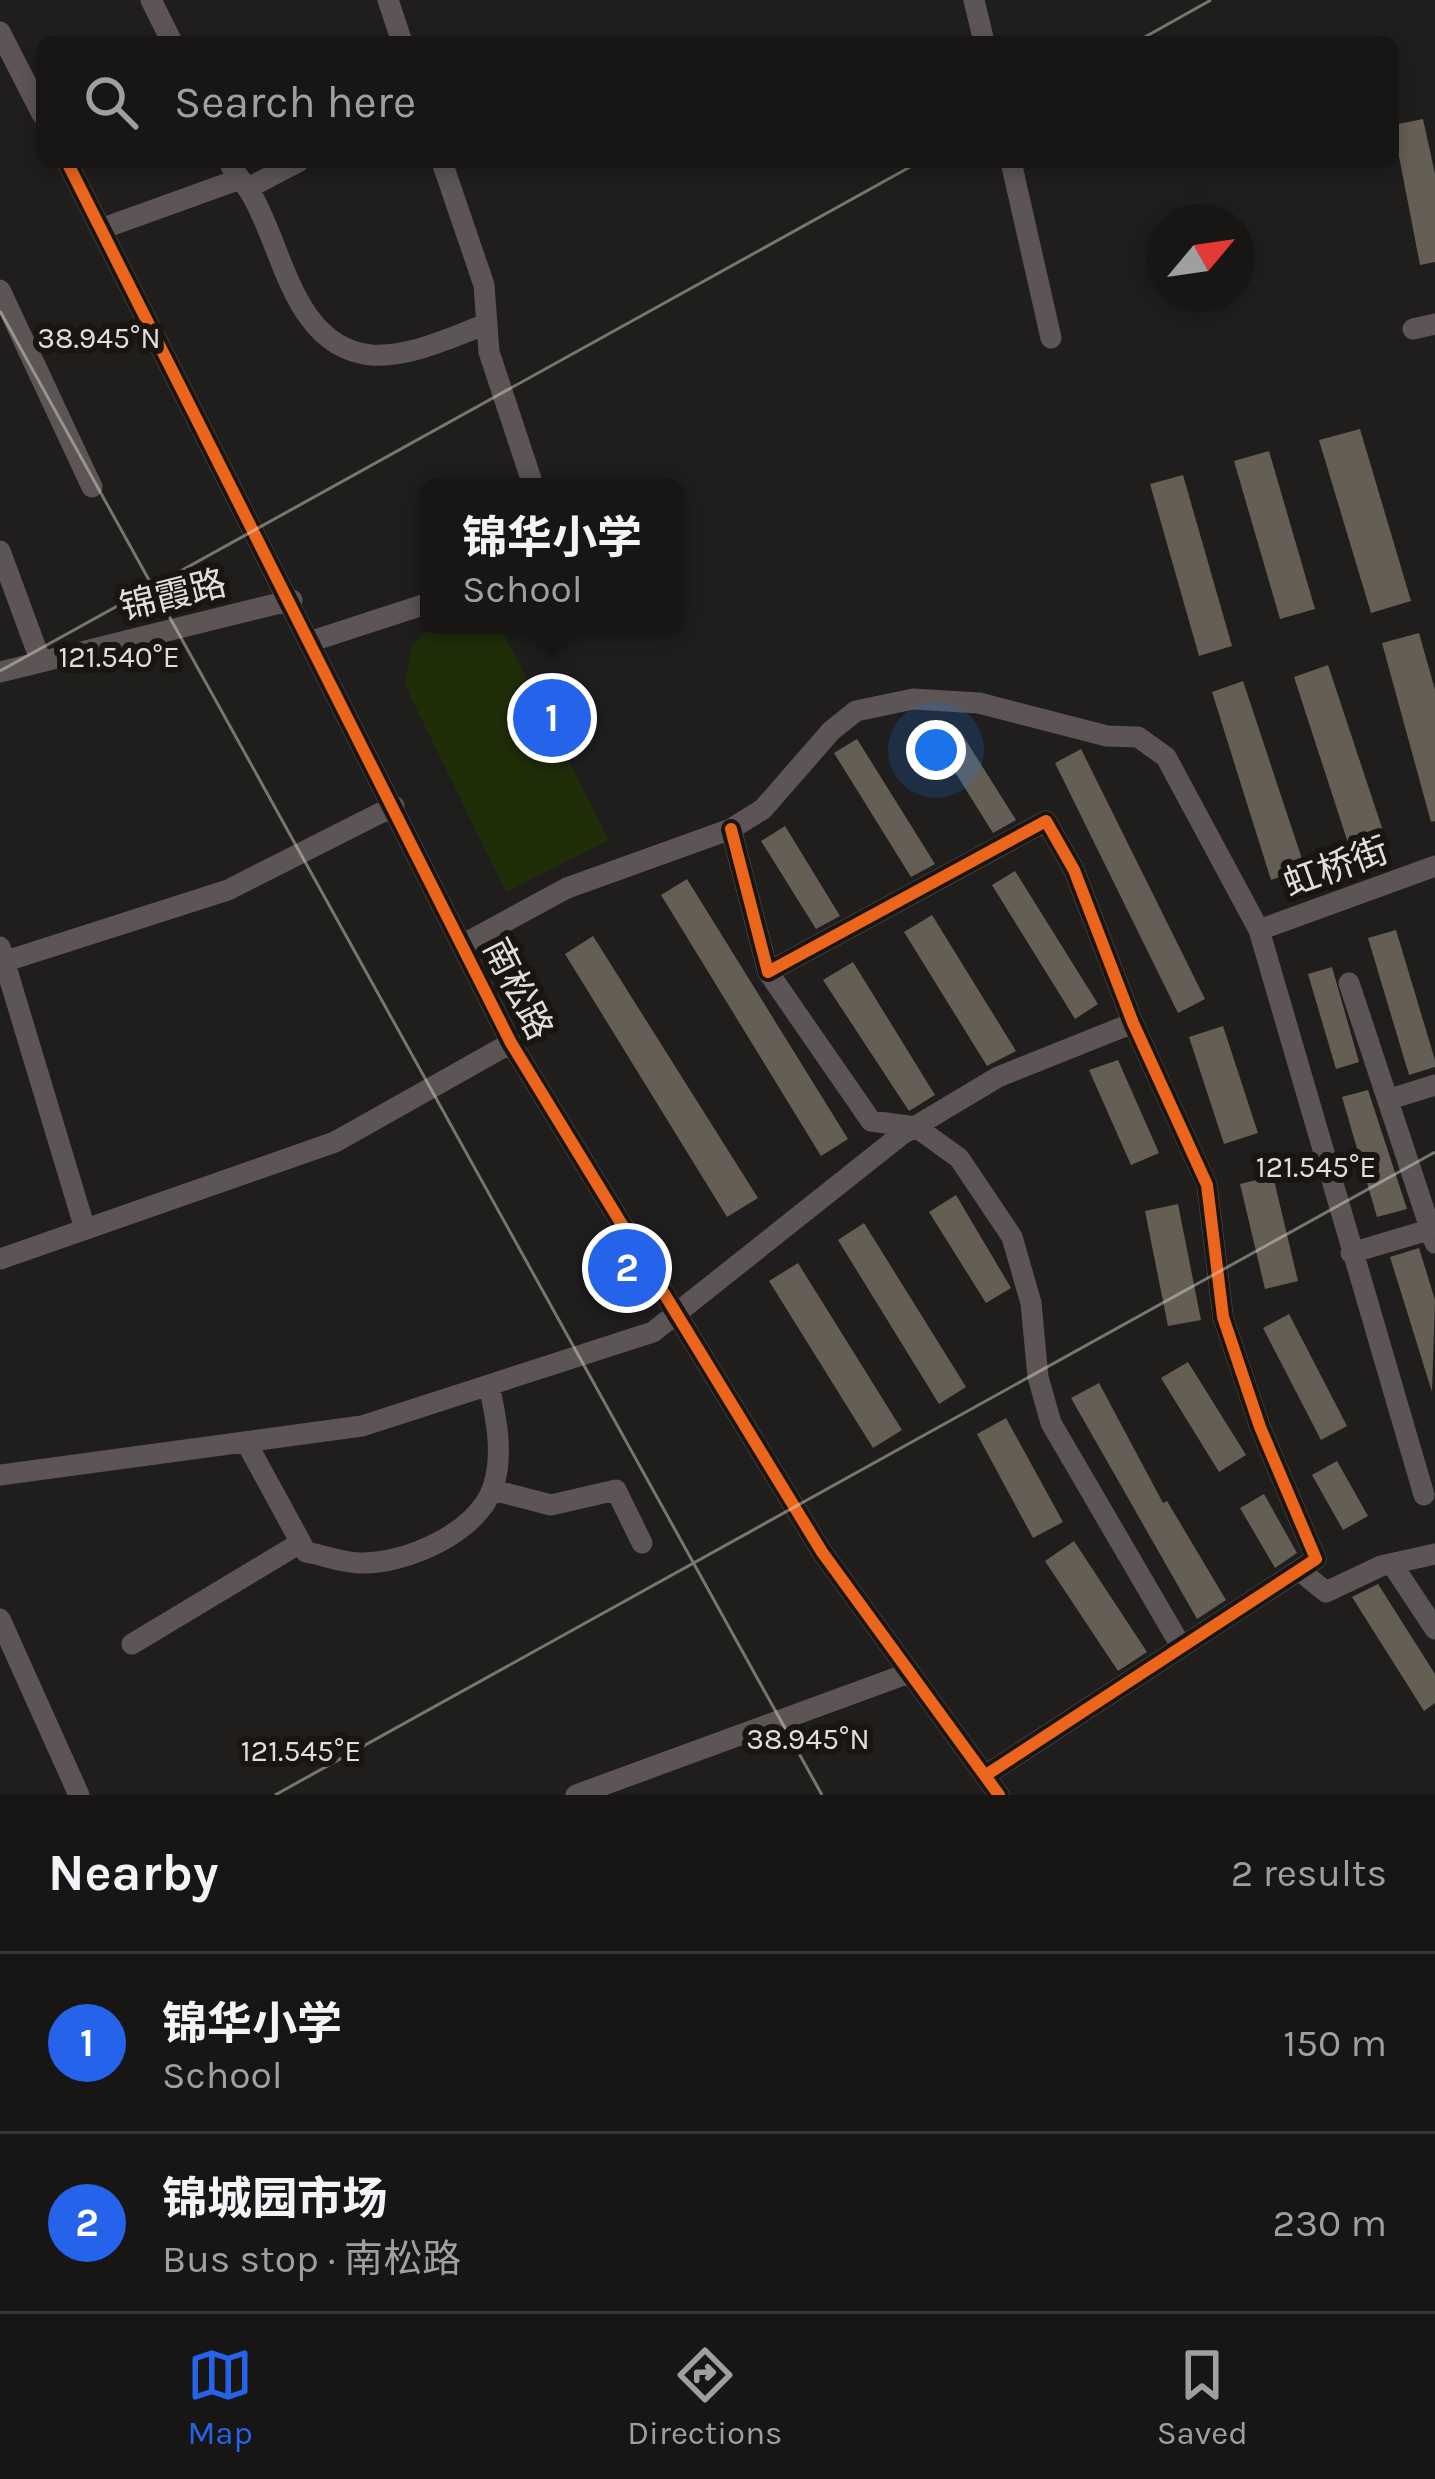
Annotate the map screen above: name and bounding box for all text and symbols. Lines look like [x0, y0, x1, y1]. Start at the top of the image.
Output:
search box [36, 36, 1399, 168]
icon: search [78, 69, 144, 135]
text: Search here [174, 76, 416, 128]
north arrow [1147, 204, 1255, 312]
text: 38.945°N [37, 320, 161, 356]
popup [420, 478, 684, 634]
text: 锦华小学 [462, 512, 642, 564]
street label: 锦霞路 [116, 562, 230, 628]
text: School [462, 566, 583, 612]
text: 121.540°E [58, 639, 180, 675]
pin: 1 [513, 673, 591, 763]
your location [906, 720, 966, 780]
street label: 虹桥街 [1278, 829, 1394, 905]
street label: 南松路 [475, 931, 561, 1047]
text: 121.545°E [1256, 1149, 1376, 1185]
pin: 2 [588, 1223, 666, 1313]
text: 38.945°N [746, 1721, 870, 1757]
text: 121.545°E [241, 1733, 361, 1769]
text: Nearby [48, 1843, 218, 1903]
text: 2 results [1231, 1850, 1387, 1896]
text: 锦华小学 [162, 1998, 342, 2050]
text: 1 [80, 2020, 94, 2066]
text: 150 m [1283, 2020, 1387, 2066]
text: School [162, 2052, 283, 2098]
text: 锦城园市场 [162, 2173, 387, 2225]
text: 2 [75, 2200, 99, 2246]
text: 230 m [1272, 2200, 1387, 2246]
text: Bus stop · 南松路 [162, 2236, 461, 2282]
tab: Map [187, 2342, 253, 2452]
tab: Directions [627, 2342, 782, 2452]
tab: Saved [1157, 2342, 1248, 2452]

